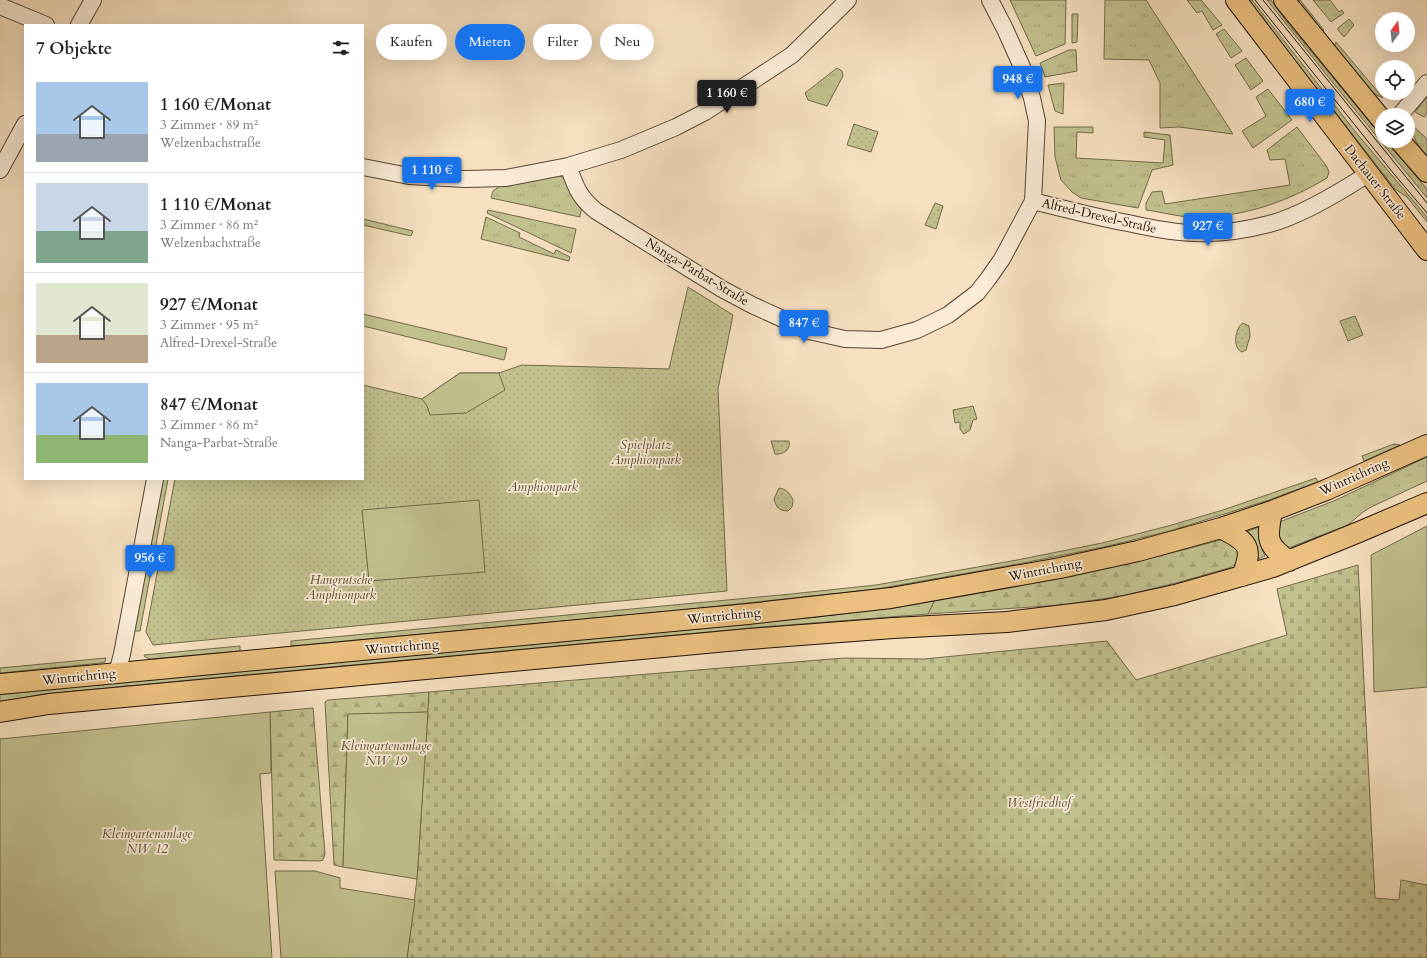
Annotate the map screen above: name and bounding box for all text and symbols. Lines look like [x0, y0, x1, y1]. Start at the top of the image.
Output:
north arrow [1375, 12, 1415, 52]
map controls [1375, 12, 1415, 148]
chip: Kaufen [376, 24, 447, 60]
chip: Mieten [455, 24, 525, 60]
chip: Filter [533, 24, 592, 60]
chip: Neu [600, 24, 654, 60]
text: 7 Objekte [36, 37, 112, 60]
icon: filters [330, 37, 352, 59]
button: locate [1375, 60, 1415, 100]
pin: 948 € [990, 66, 1046, 100]
text: 948 € [1002, 70, 1034, 88]
pin: 1 160 € [690, 80, 764, 114]
text: 1 160 € [706, 84, 748, 102]
pin: 680 € [1282, 89, 1338, 123]
text: 1 160 €/Monat [160, 93, 271, 116]
text: 680 € [1294, 93, 1326, 111]
icon: home [68, 98, 116, 146]
button: layers [1375, 108, 1415, 148]
text: 3 Zimmer · 89 m² [160, 116, 258, 134]
text: Welzenbachstraße [160, 134, 261, 152]
street label: Dachauer Straße [1340, 141, 1410, 223]
pin: 1 110 € [395, 157, 469, 191]
text: 1 110 € [411, 161, 453, 179]
text: 1 110 €/Monat [160, 193, 271, 216]
street label: Alfred-Drexel-Straße [1040, 194, 1158, 238]
icon: home [68, 199, 116, 247]
pin: 927 € [1180, 213, 1236, 247]
text: 3 Zimmer · 86 m² [160, 216, 258, 234]
text: 927 € [1192, 217, 1224, 235]
text: Welzenbachstraße [160, 234, 261, 252]
street label: Nanga-Parbat-Straße [642, 234, 752, 310]
text: 927 €/Monat [160, 293, 258, 316]
icon: home [68, 299, 116, 347]
pin: 847 € [776, 310, 832, 344]
text: 847 € [788, 314, 820, 332]
text: 3 Zimmer · 95 m² [160, 316, 258, 334]
text: Alfred-Drexel-Straße [160, 334, 277, 352]
text: 847 €/Monat [160, 393, 258, 416]
icon: home [68, 399, 116, 447]
text: 3 Zimmer · 86 m² [160, 416, 258, 434]
text: Nanga-Parbat-Straße [160, 434, 278, 452]
park label: Spielplatz Amphionpark [610, 436, 682, 469]
street label: Wintrichring [1316, 453, 1392, 501]
park label: Amphionpark [507, 478, 579, 496]
pin: 956 € [122, 545, 178, 579]
text: 956 € [134, 549, 166, 567]
street label: Wintrichring [1006, 554, 1084, 586]
park label: Hangrutsche Amphionpark [305, 571, 377, 604]
street label: Wintrichring [685, 603, 762, 629]
street label: Wintrichring [363, 635, 440, 659]
street label: Wintrichring [40, 664, 117, 690]
park label: Kleingartenanlage NW 19 [341, 737, 432, 770]
park label: Westfriedhof [1007, 794, 1074, 812]
park label: Kleingartenanlage NW 12 [102, 825, 193, 858]

